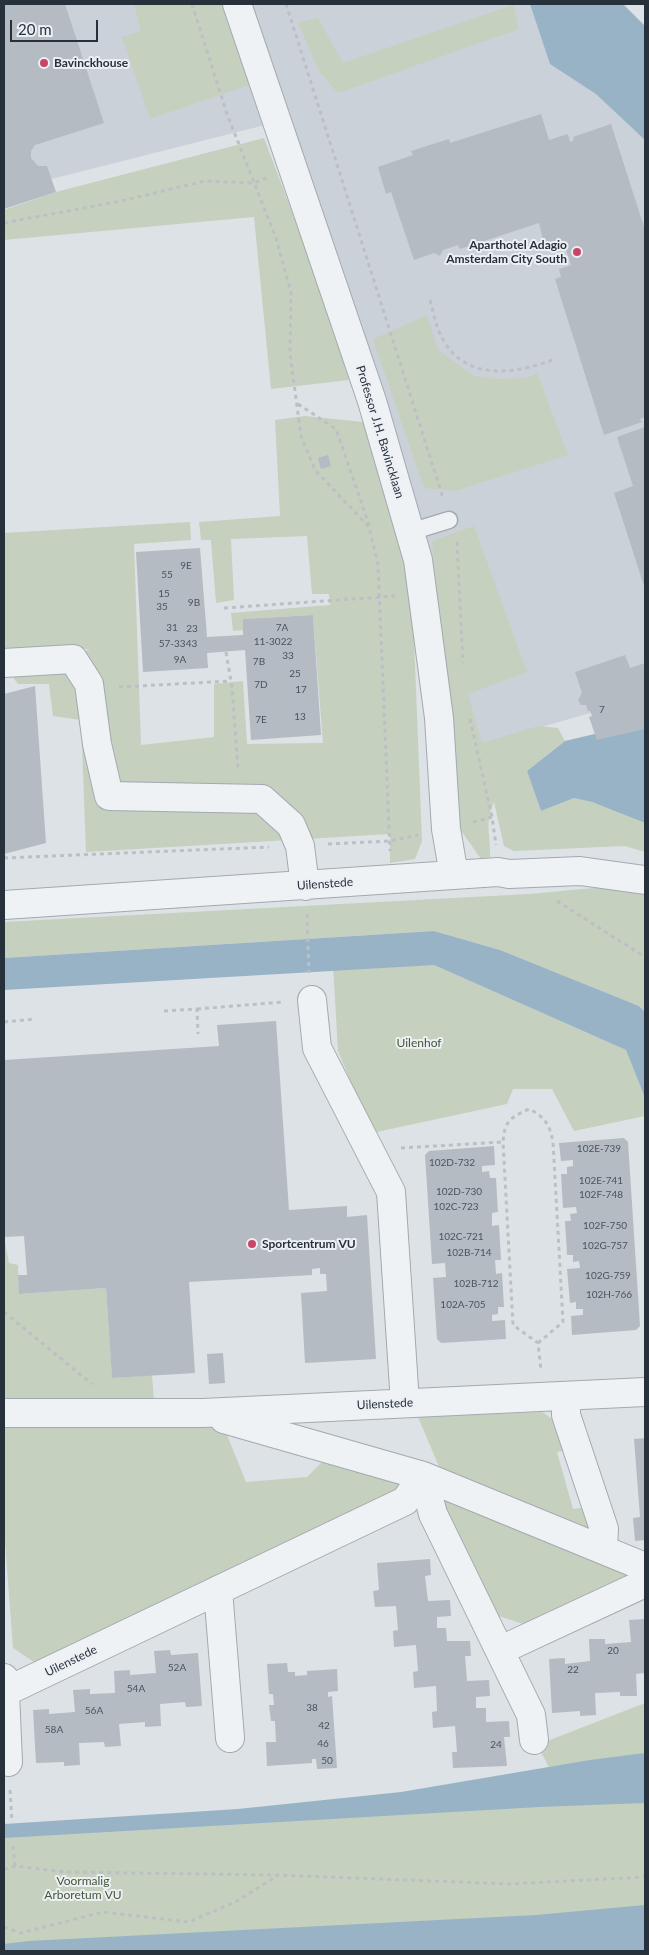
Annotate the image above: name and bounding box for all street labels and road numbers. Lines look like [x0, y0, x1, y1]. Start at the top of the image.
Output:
street label: Professor J.H. Bavincklaan [353, 364, 407, 500]
street label: Uilenstede [296, 875, 354, 893]
street label: Uilenstede [357, 1395, 413, 1413]
street label: Uilenstede [43, 1642, 99, 1680]

